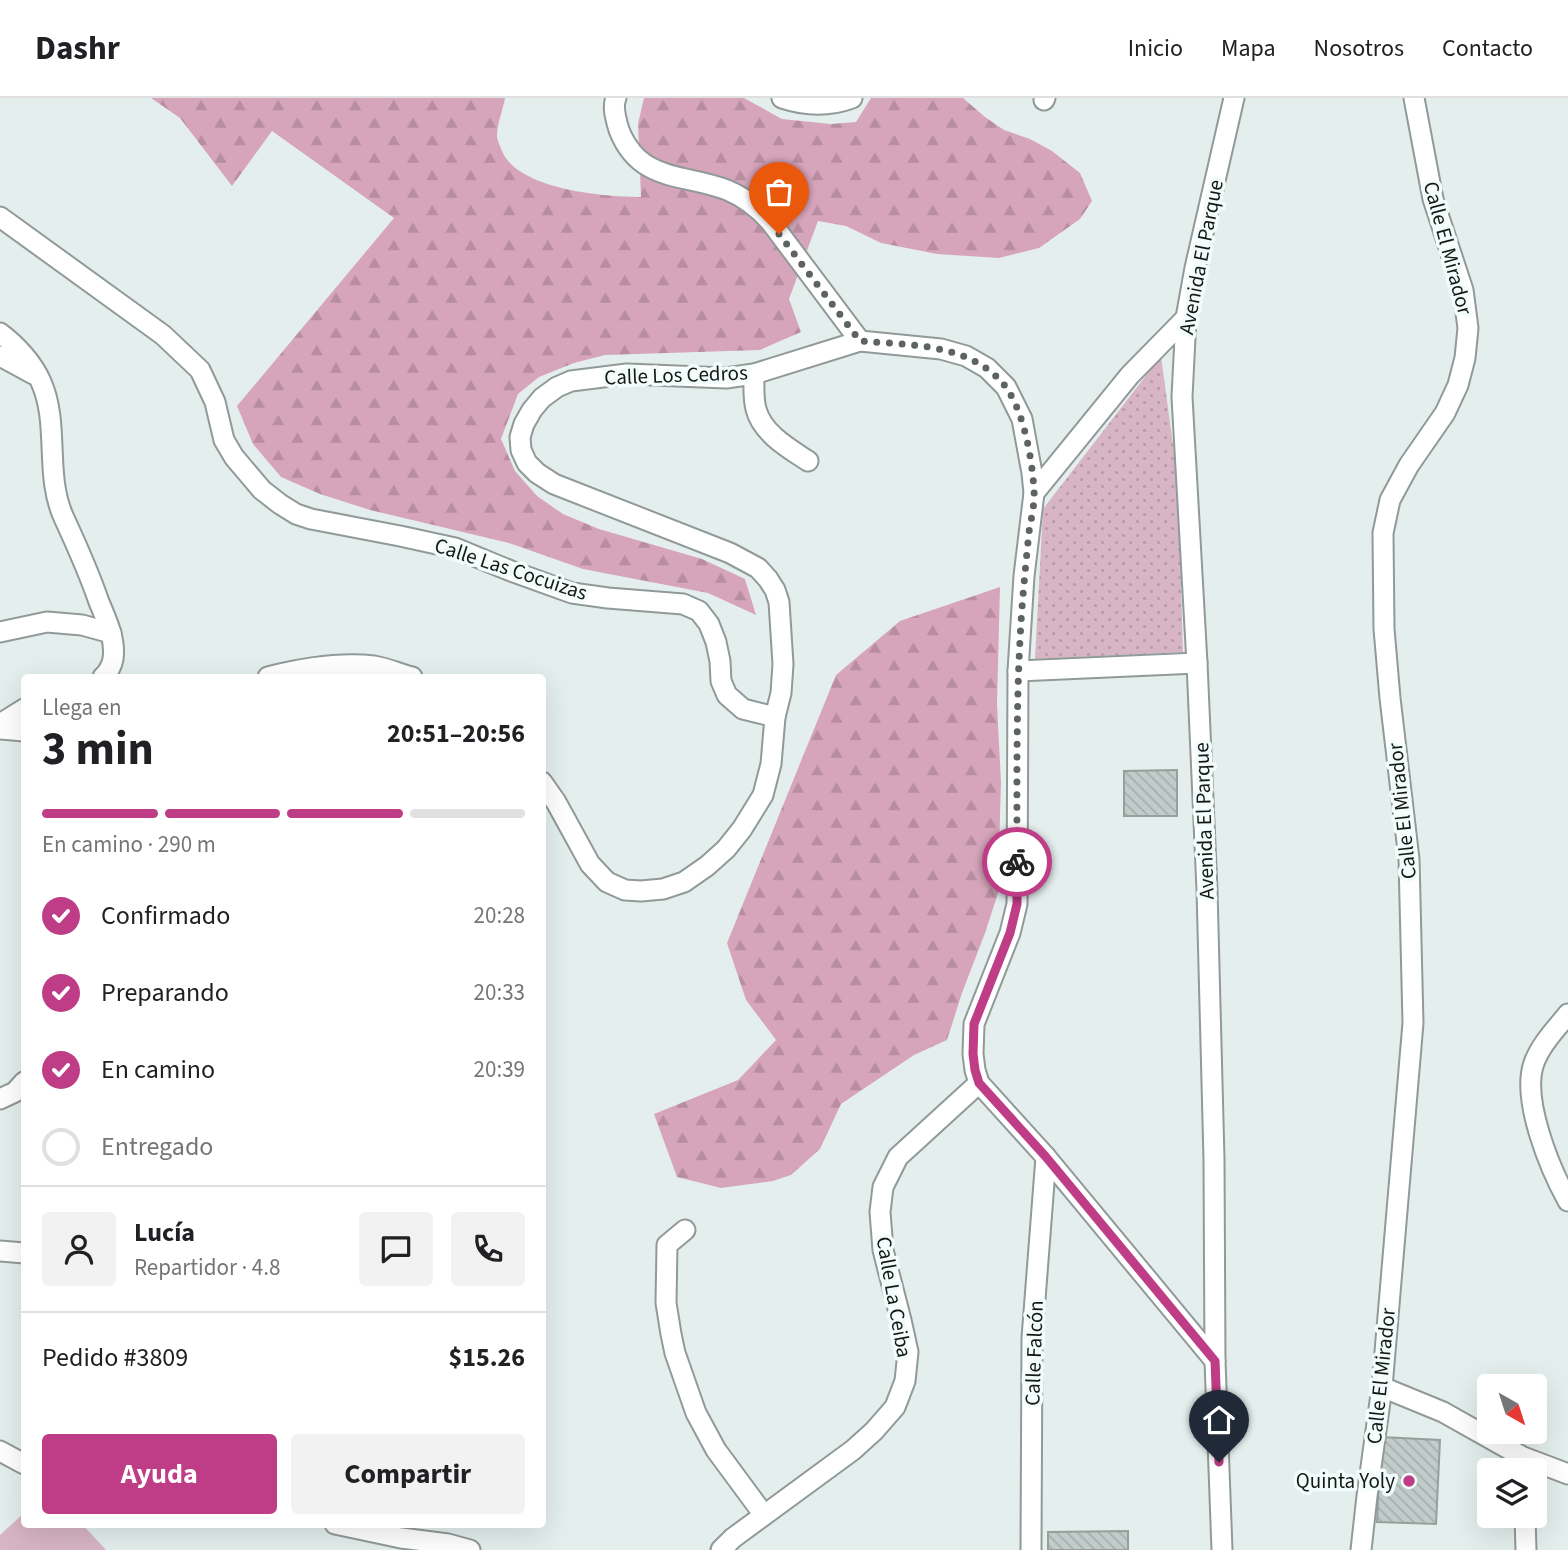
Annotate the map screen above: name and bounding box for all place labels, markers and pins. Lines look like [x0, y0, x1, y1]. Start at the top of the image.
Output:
pin [749, 162, 809, 234]
pin [1189, 1390, 1249, 1462]
place label: Quinta Yoly [1296, 1466, 1395, 1496]
marker: Quinta Yoly [1401, 1473, 1417, 1489]

